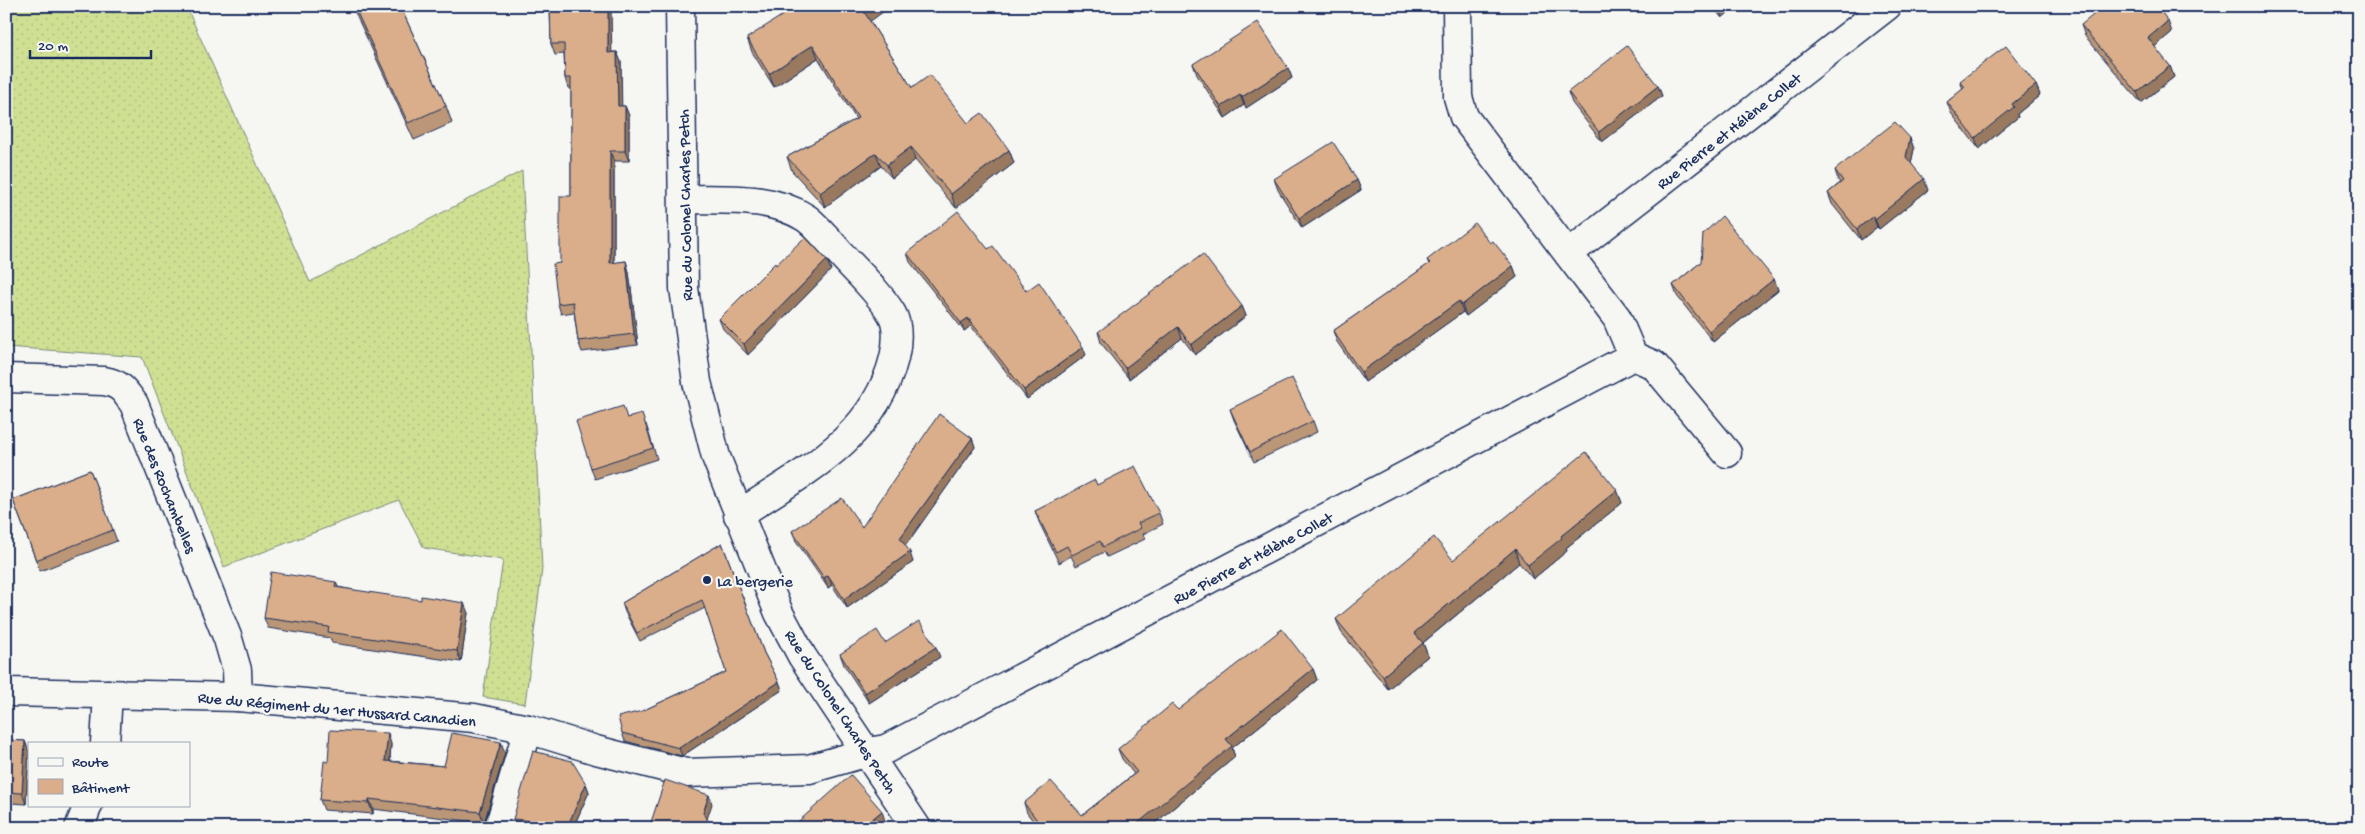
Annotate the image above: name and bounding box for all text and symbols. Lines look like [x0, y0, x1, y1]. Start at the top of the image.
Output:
scale bar [30, 28, 151, 60]
text: 20 m [38, 38, 68, 56]
street label: Rue Pierre et Hélène Collet [1654, 70, 1807, 195]
street label: Rue du Colonel Charles Petch [676, 109, 699, 301]
street label: Rue des Rochambelles [127, 416, 199, 558]
street label: Rue Pierre et Hélène Collet [1171, 509, 1338, 610]
marker: La bergerie [701, 574, 713, 586]
place label: La bergerie [717, 574, 793, 593]
street label: Rue du Colonel Charles Petch [779, 627, 899, 799]
street label: Rue du Régiment du 1er Hussard Canadien [197, 690, 477, 733]
legend [28, 742, 190, 806]
text: Route [72, 754, 109, 772]
text: Bâtiment [71, 780, 131, 798]

